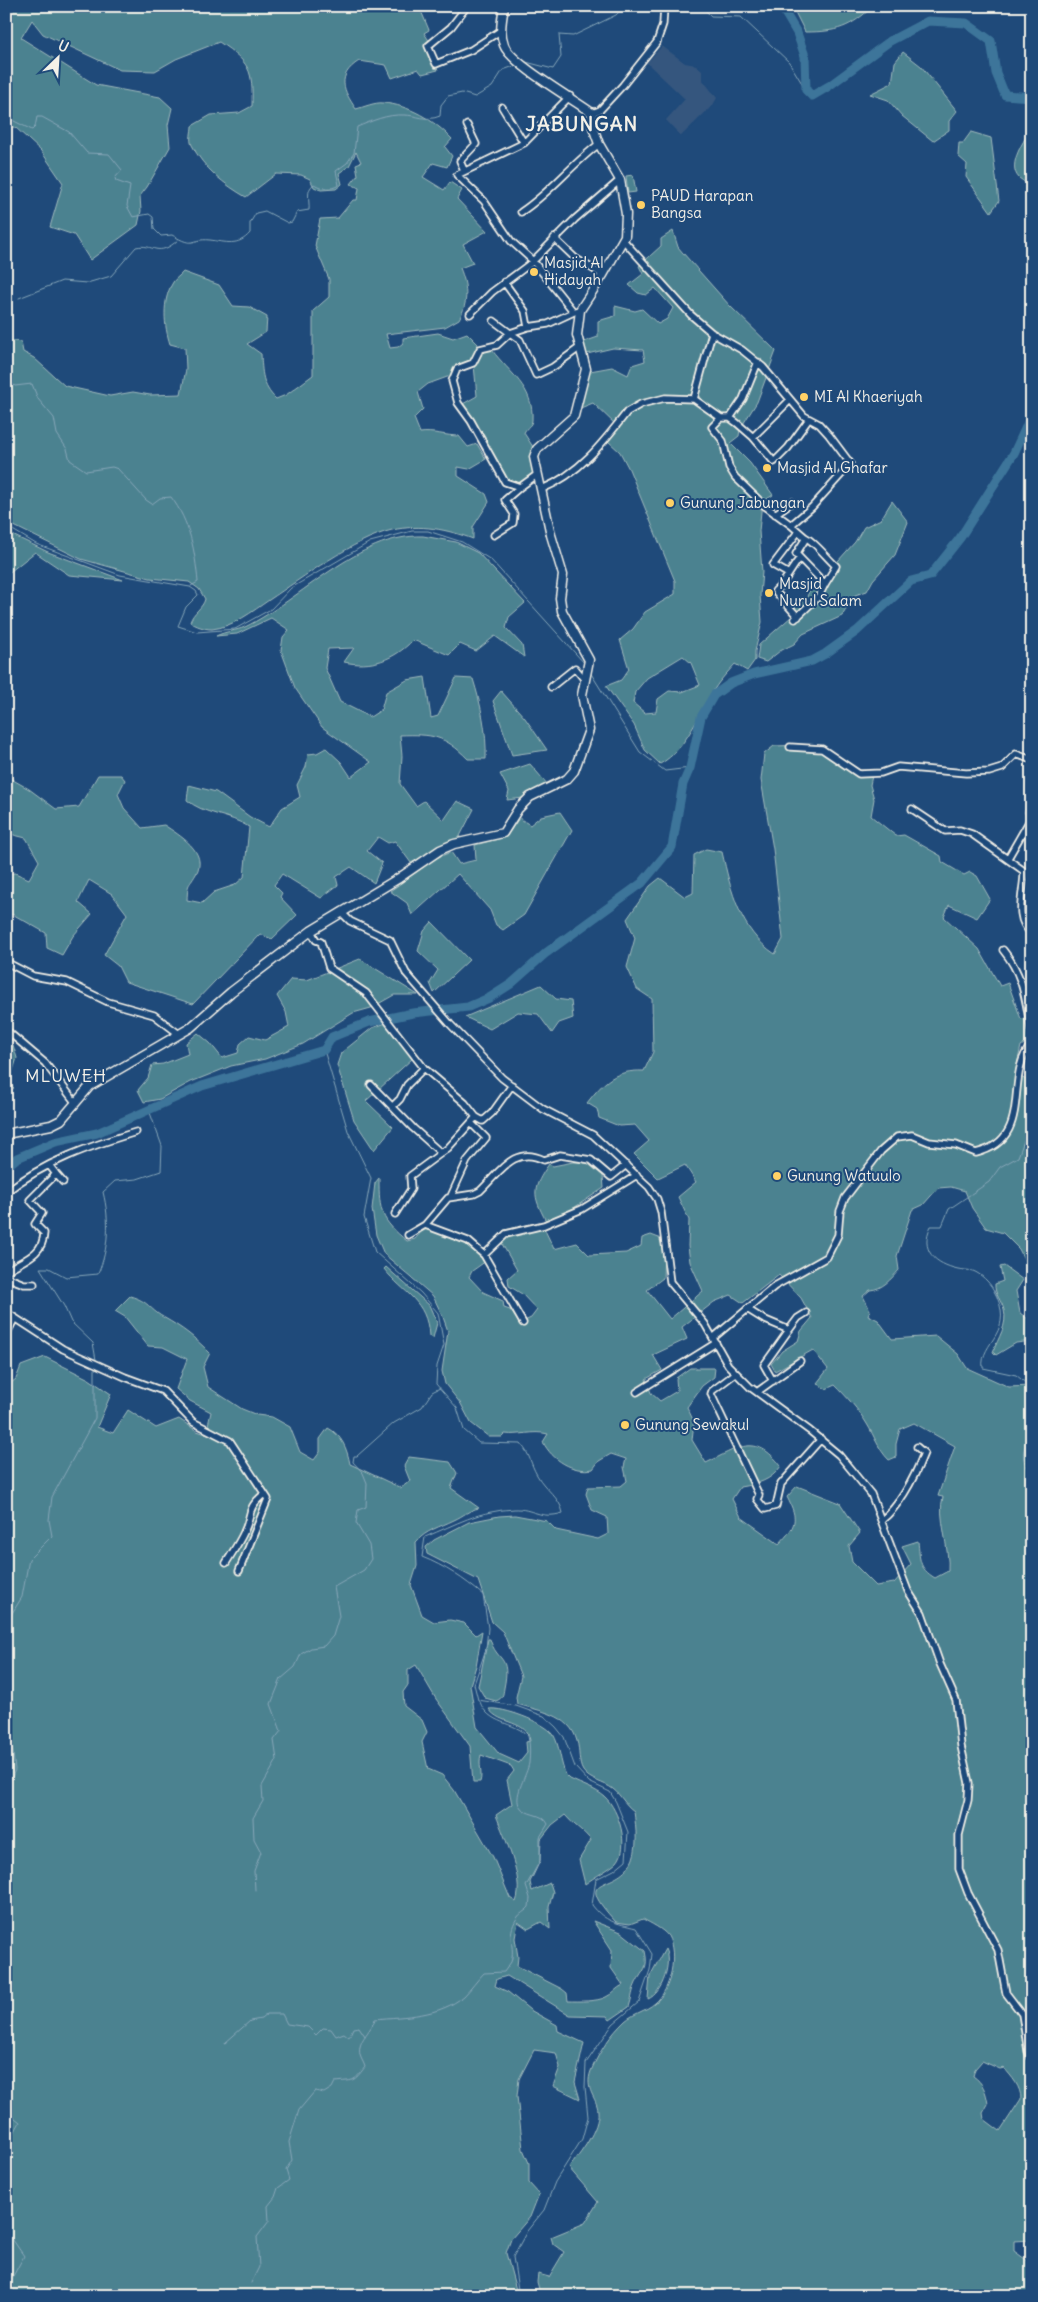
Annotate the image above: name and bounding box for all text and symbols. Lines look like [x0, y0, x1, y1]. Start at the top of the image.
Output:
north arrow [32, 32, 82, 82]
text: U [55, 36, 72, 56]
district label: JABUNGAN [526, 111, 638, 136]
place label: PAUD Harapan Bangsa [651, 186, 754, 222]
marker: PAUD Harapan Bangsa [635, 199, 647, 211]
place label: Masjid Al Hidayah [544, 253, 604, 289]
marker: Masjid Al Hidayah [528, 266, 540, 278]
place label: MI Al Khaeriyah [814, 387, 923, 406]
marker: MI Al Khaeriyah [798, 391, 810, 403]
place label: Masjid Al Ghafar [777, 458, 888, 477]
marker: Masjid Al Ghafar [761, 462, 773, 474]
place label: Gunung Jabungan [680, 493, 805, 512]
marker: Gunung Jabungan [664, 497, 676, 509]
place label: Masjid Nurul Salam [779, 574, 862, 610]
marker: Masjid Nurul Salam [763, 587, 775, 599]
district label: MLUWEH [25, 1064, 107, 1087]
place label: Gunung Watuulo [787, 1166, 901, 1185]
marker: Gunung Watuulo [771, 1170, 783, 1182]
place label: Gunung Sewakul [635, 1415, 749, 1434]
marker: Gunung Sewakul [619, 1419, 631, 1431]

